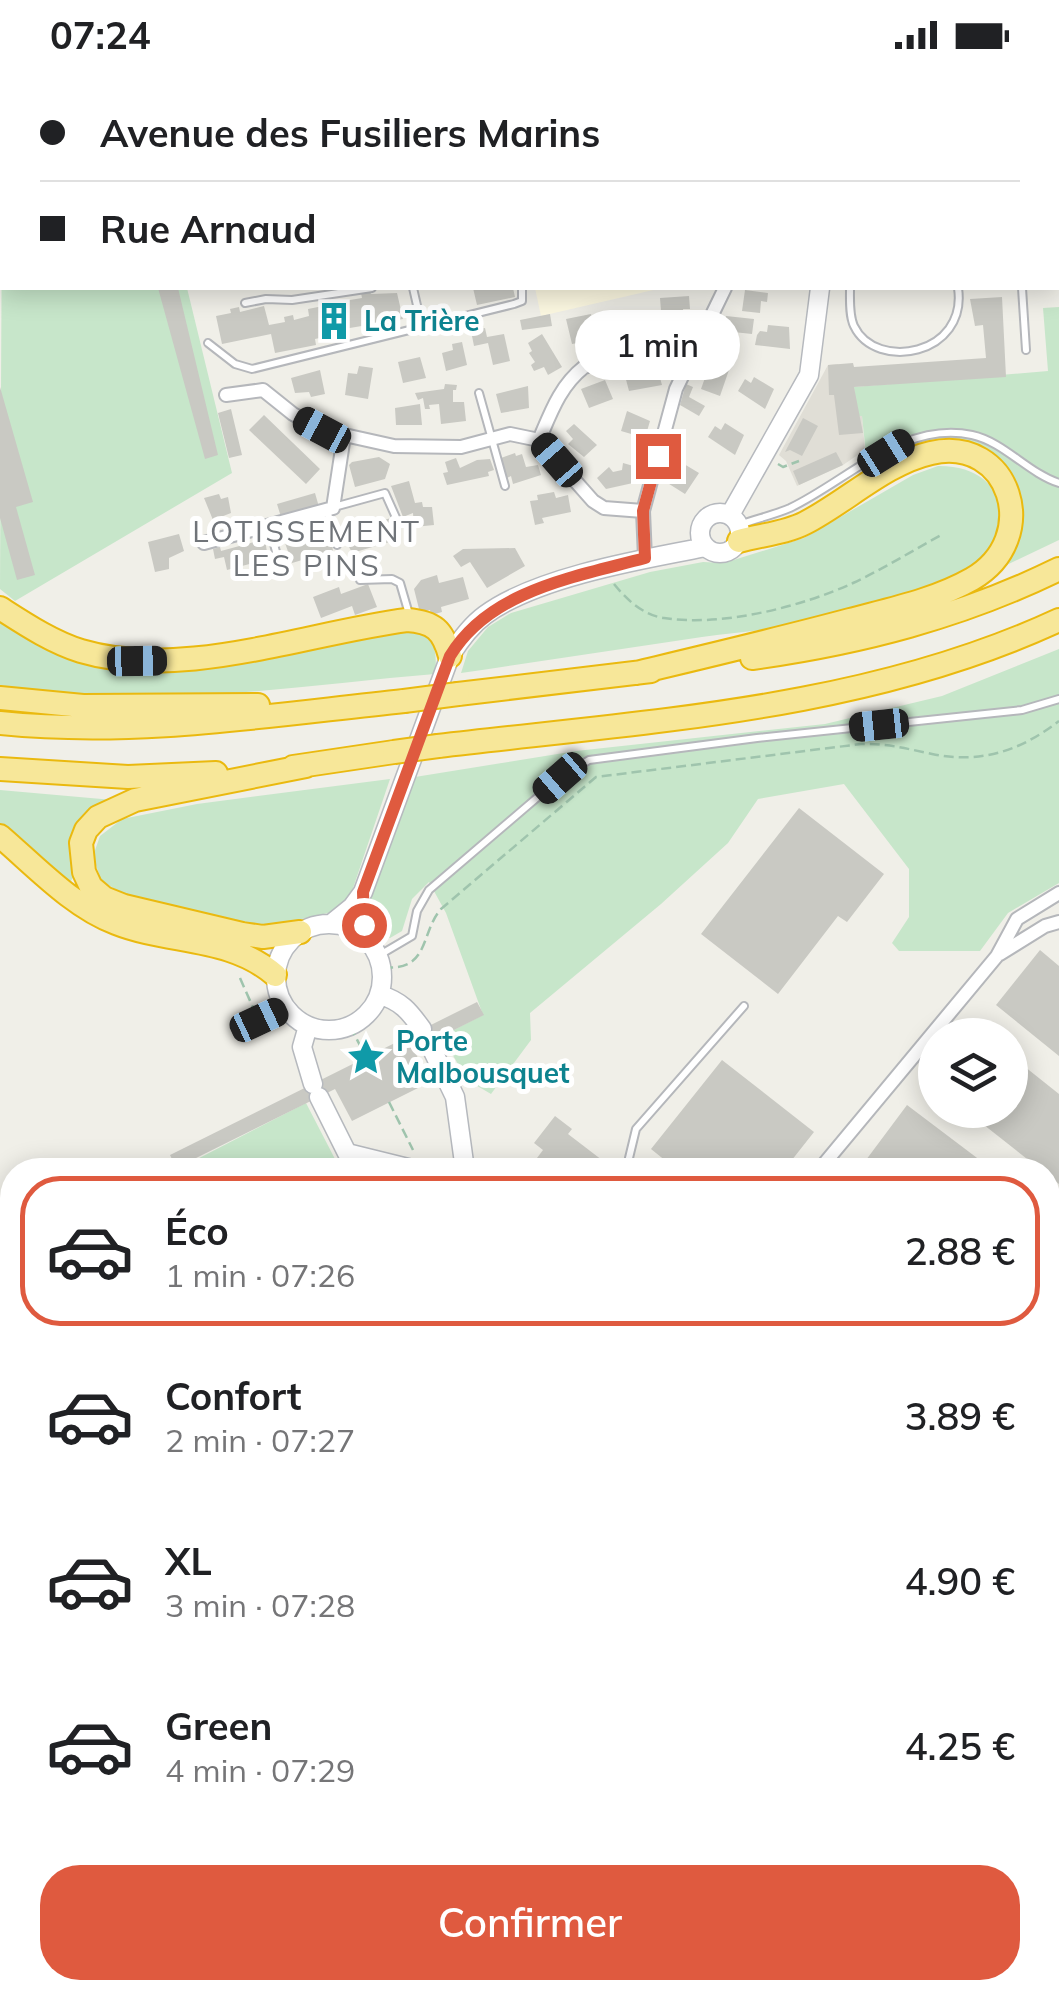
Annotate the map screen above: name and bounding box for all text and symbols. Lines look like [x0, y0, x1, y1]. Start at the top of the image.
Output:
text: 07:24 [50, 11, 151, 59]
text: Avenue des Fusiliers Marins [100, 109, 600, 157]
text: Rue Arnaud [100, 205, 317, 253]
building icon: La Trière [313, 300, 355, 342]
place label: La Trière [364, 303, 480, 338]
callout: 1 min [576, 311, 740, 381]
text: 1 min [616, 325, 699, 365]
car [288, 403, 356, 457]
car [853, 424, 919, 482]
car [526, 428, 588, 492]
route end [636, 434, 681, 479]
district label: LOTISSEMENT LES PINS [192, 512, 422, 584]
car [107, 645, 167, 677]
car [848, 707, 910, 743]
car [528, 747, 592, 809]
route start [342, 903, 387, 948]
car [225, 994, 293, 1046]
map controls [918, 1018, 1028, 1128]
button: layers [918, 1018, 1028, 1128]
place label: Porte Malbousquet [396, 1023, 570, 1090]
place icon: Porte Malbousquet [345, 1036, 387, 1078]
icon: car [45, 1206, 135, 1296]
text: Éco [165, 1207, 229, 1255]
text: 2.88 € [905, 1227, 1015, 1275]
text: 1 min · 07:26 [165, 1255, 355, 1295]
icon: car [45, 1371, 135, 1461]
text: Confort [165, 1372, 302, 1420]
text: 3.89 € [905, 1392, 1015, 1440]
text: 2 min · 07:27 [165, 1420, 355, 1460]
icon: car [45, 1536, 135, 1626]
text: XL [165, 1537, 212, 1585]
text: 4.90 € [905, 1557, 1015, 1605]
text: 3 min · 07:28 [165, 1585, 355, 1625]
icon: car [45, 1701, 135, 1791]
text: Green [165, 1702, 272, 1750]
text: 4.25 € [905, 1722, 1015, 1770]
text: 4 min · 07:29 [165, 1750, 355, 1790]
button: Confirmer [40, 1865, 1020, 1980]

